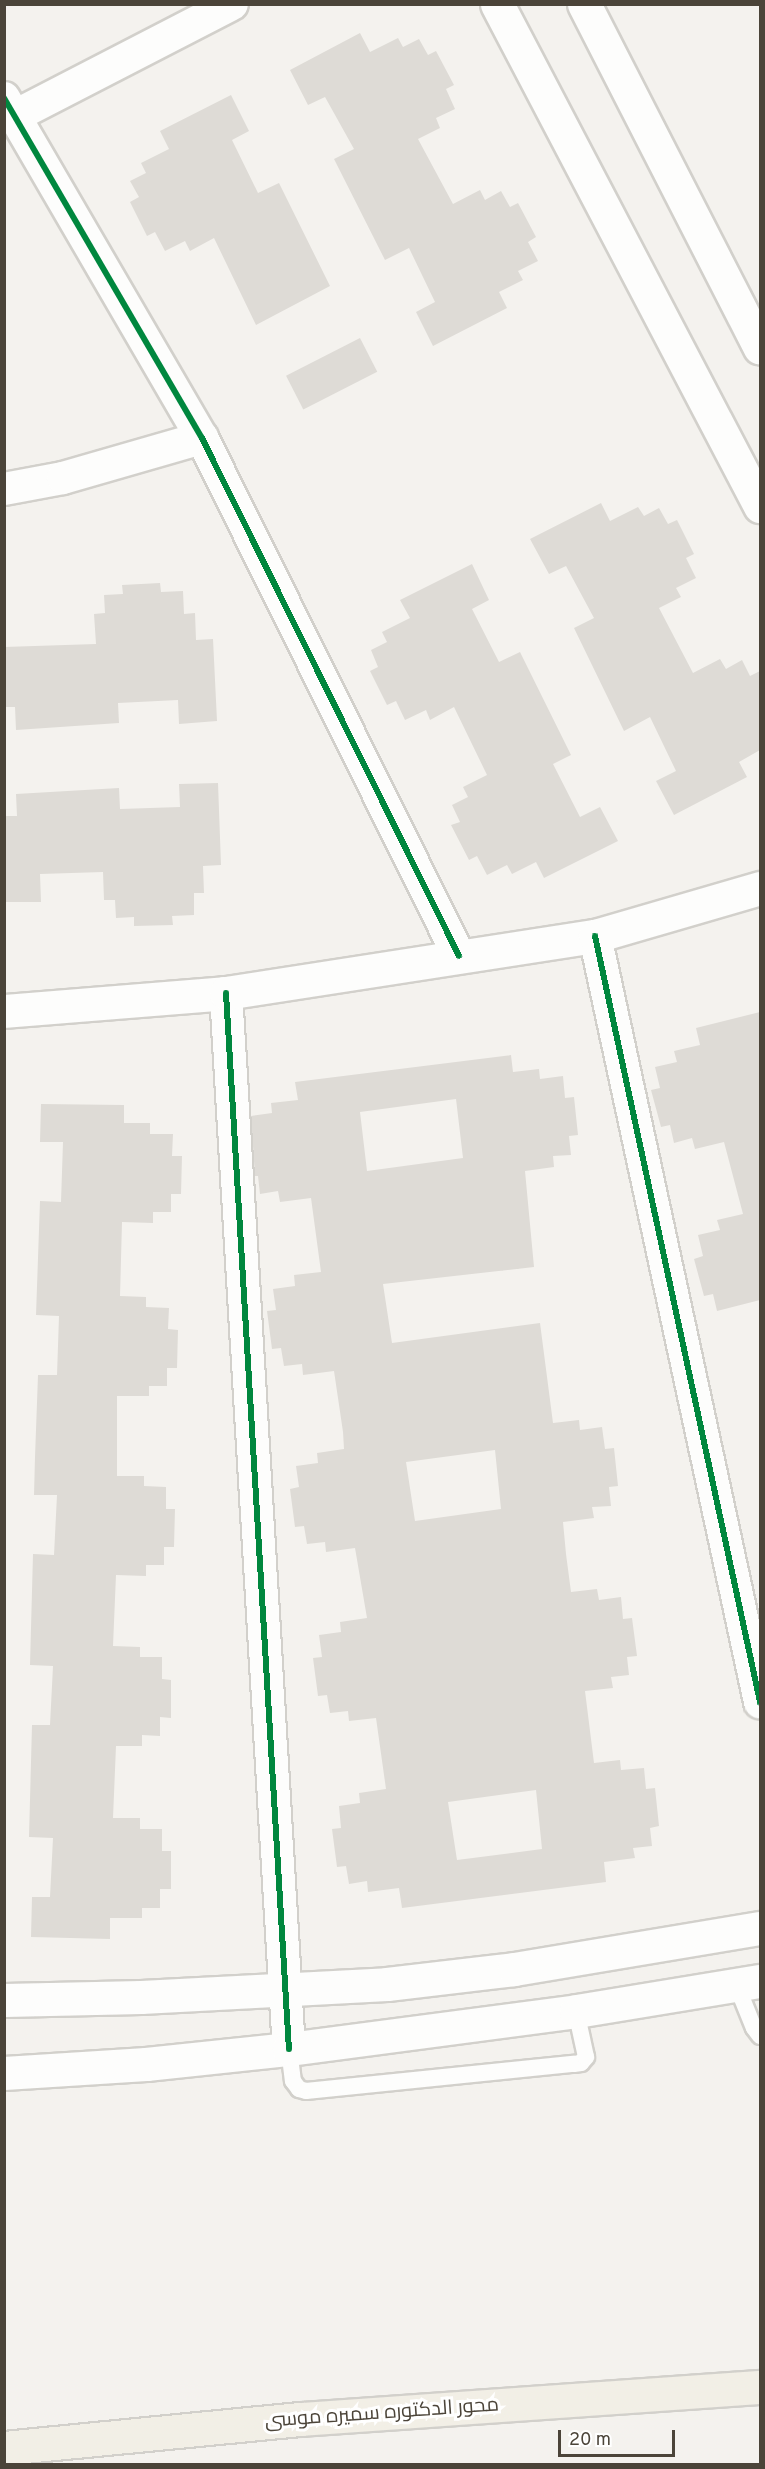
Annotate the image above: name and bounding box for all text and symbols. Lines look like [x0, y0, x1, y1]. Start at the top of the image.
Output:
street label: محور الدكتوره سميره موسى [264, 2394, 500, 2434]
scale bar [561, 2418, 678, 2456]
text: 20 m [569, 2429, 611, 2452]

